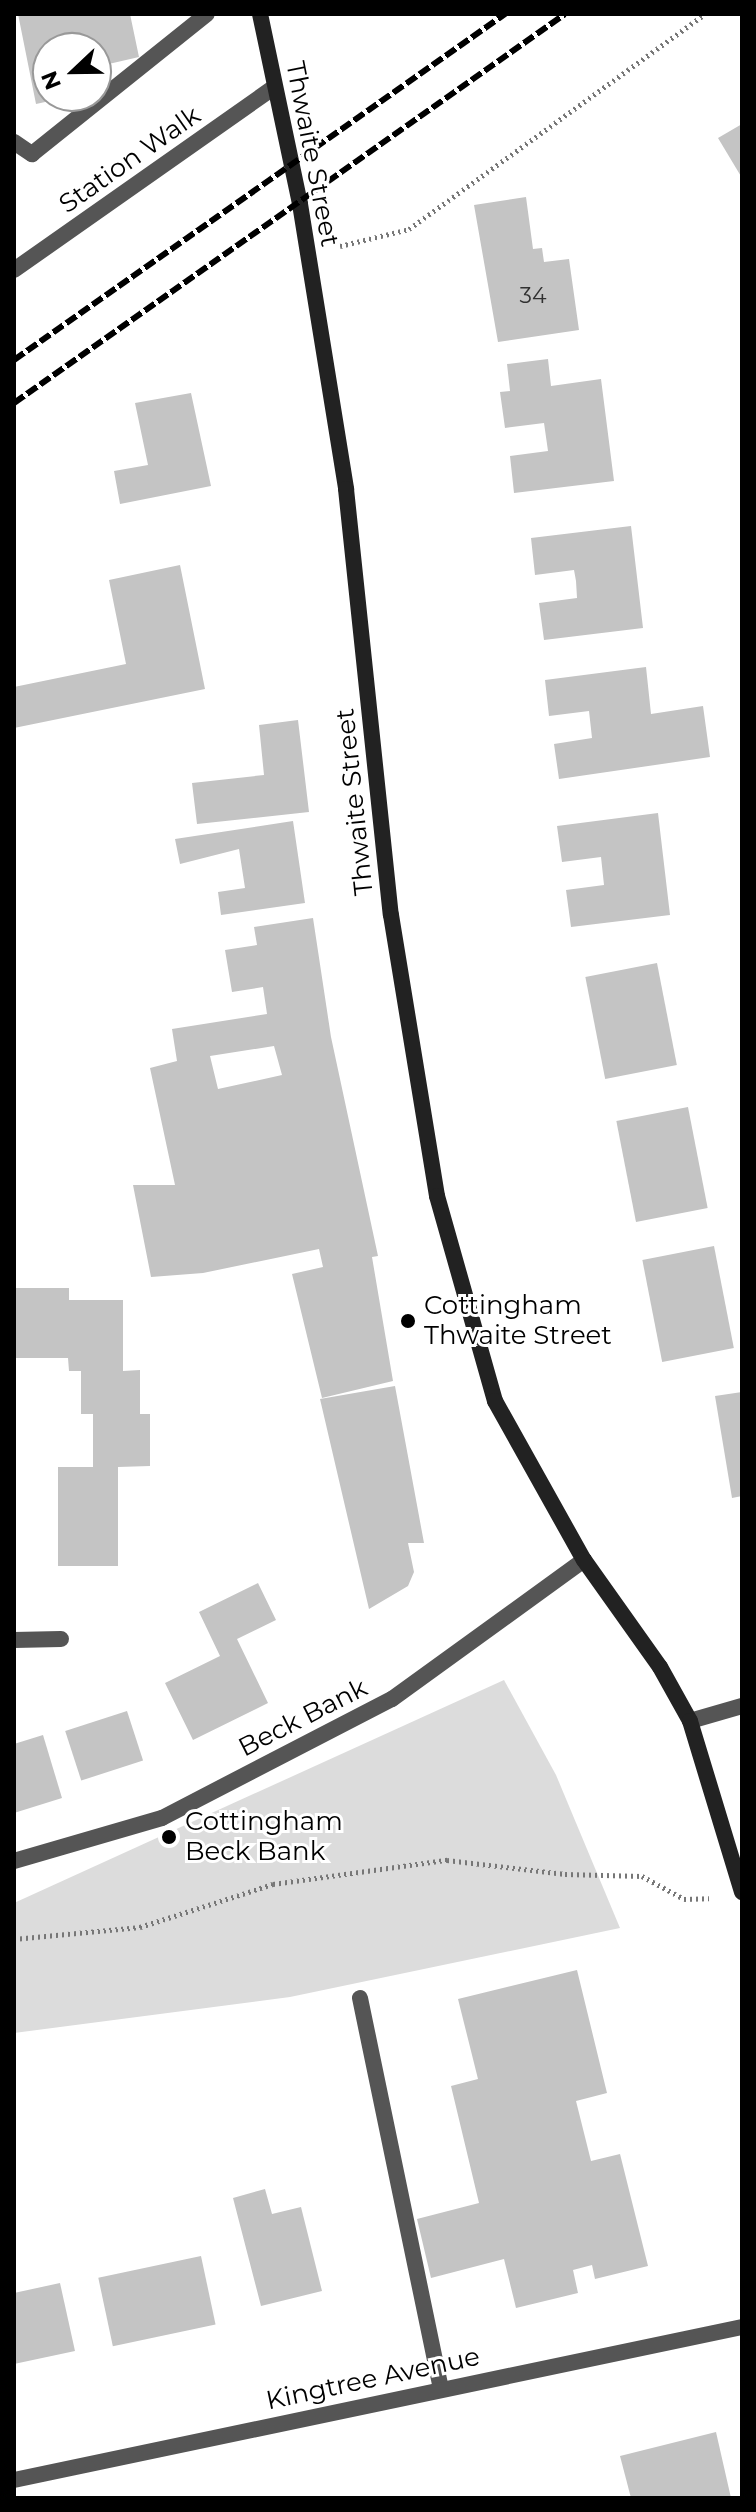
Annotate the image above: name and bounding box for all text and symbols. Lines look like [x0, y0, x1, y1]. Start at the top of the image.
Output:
north arrow [32, 32, 112, 112]
street label: Thwaite Street [279, 59, 345, 249]
text: N [35, 67, 67, 94]
street label: Station Walk [53, 100, 207, 220]
house number: 34 [520, 283, 546, 309]
street label: Thwaite Street [330, 707, 380, 897]
place label: Cottingham Thwaite Street [424, 1290, 612, 1352]
marker: Cottingham Thwaite Street [399, 1312, 417, 1330]
street label: Beck Bank [233, 1672, 373, 1764]
place label: Cottingham Beck Bank [185, 1806, 343, 1868]
marker: Cottingham Beck Bank [160, 1828, 178, 1846]
street label: Kingtree Avenue [263, 2341, 483, 2417]

